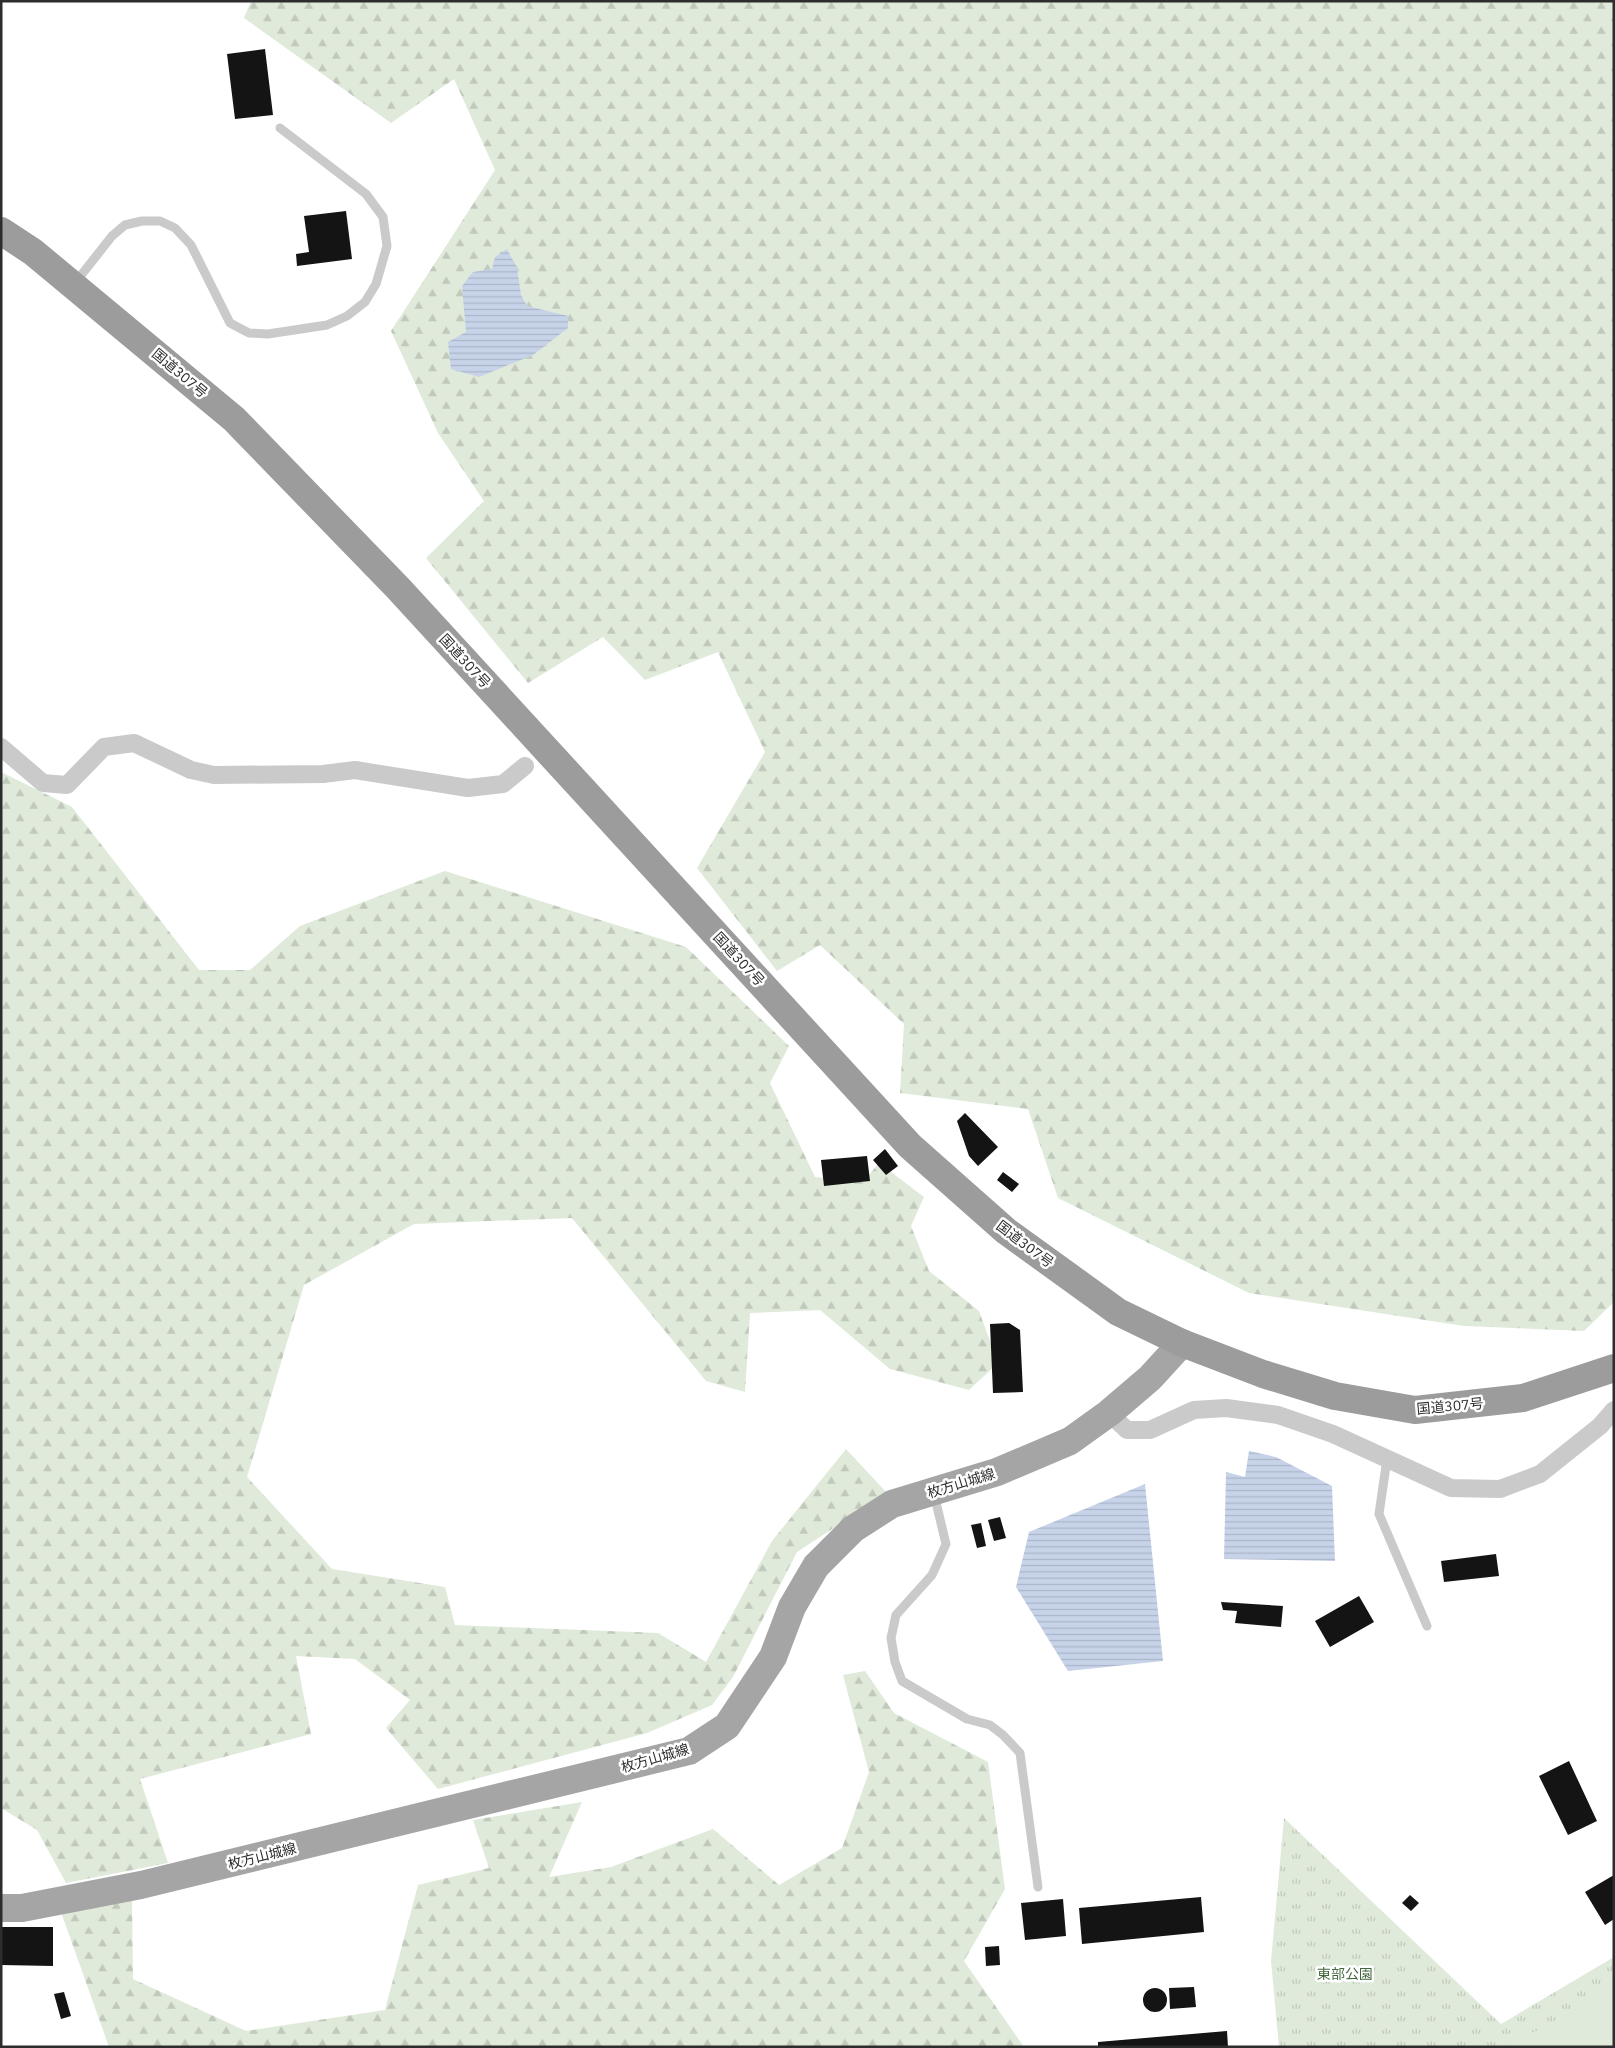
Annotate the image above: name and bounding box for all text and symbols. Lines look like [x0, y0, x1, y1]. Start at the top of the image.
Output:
street label: 国道307号 [148, 345, 212, 401]
street label: 国道307号 [436, 630, 494, 692]
street label: 国道307号 [710, 928, 768, 990]
street label: 国道307号 [993, 1217, 1057, 1271]
street label: 国道307号 [1416, 1394, 1484, 1418]
street label: 枚方山城線 [925, 1464, 997, 1502]
street label: 枚方山城線 [619, 1740, 691, 1776]
street label: 枚方山城線 [226, 1839, 298, 1873]
park label: 東部公園 [1317, 1965, 1373, 1983]

